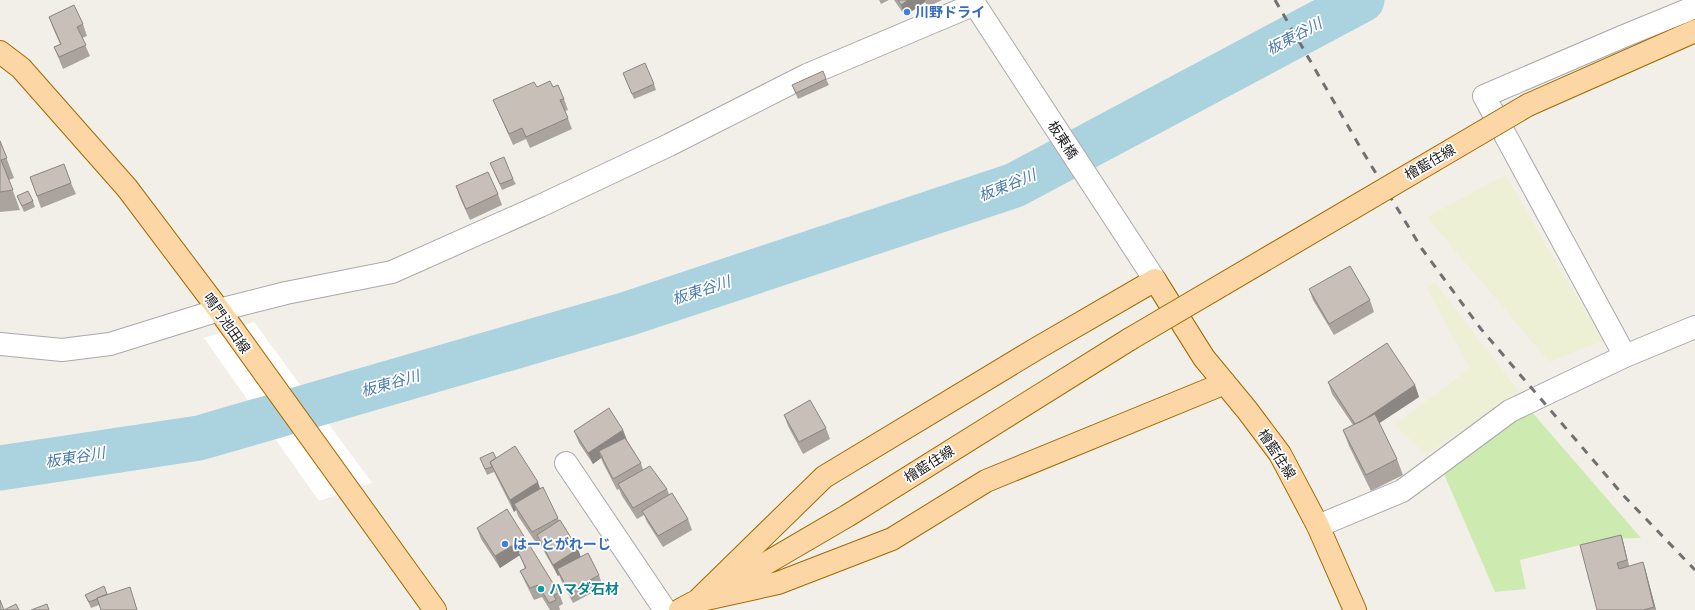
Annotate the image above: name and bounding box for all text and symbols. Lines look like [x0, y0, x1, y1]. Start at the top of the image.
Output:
place label: 川野ドライ [915, 3, 985, 21]
marker: 川野ドライ [902, 7, 912, 17]
water label: 板東谷川 [1263, 13, 1327, 58]
street label: 板東橋 [1044, 117, 1082, 163]
street label: 檜藍住線 [1401, 140, 1459, 184]
water label: 板東谷川 [976, 164, 1040, 205]
water label: 板東谷川 [670, 271, 734, 308]
street label: 鳴門池田線 [200, 289, 254, 357]
water label: 板東谷川 [359, 365, 423, 400]
street label: 檜藍住線 [1254, 426, 1300, 482]
street label: 檜藍住線 [900, 442, 958, 486]
water label: 板東谷川 [44, 443, 108, 471]
place label: はーとがれーじ [513, 535, 611, 553]
marker: はーとがれーじ [500, 539, 510, 549]
place label: ハマダ石材 [549, 580, 619, 598]
marker: ハマダ石材 [536, 584, 546, 594]

